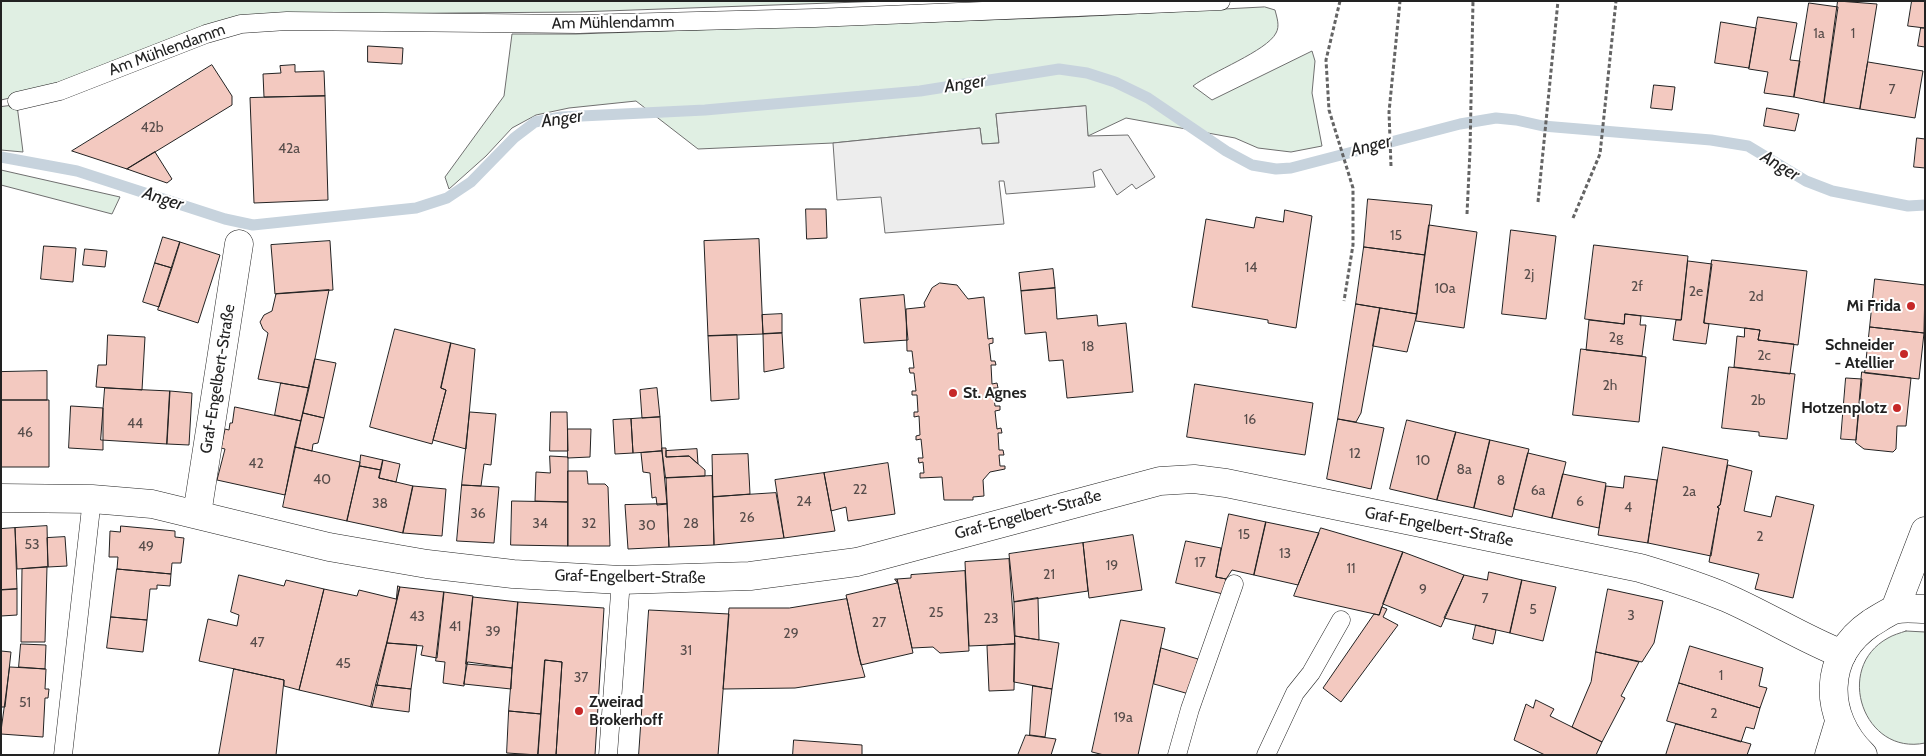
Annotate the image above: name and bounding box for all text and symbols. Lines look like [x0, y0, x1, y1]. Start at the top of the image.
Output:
street label: Am Mühlendamm [551, 12, 675, 34]
street label: Am Mühlendamm [106, 20, 228, 80]
house number: 1a [1813, 26, 1825, 42]
house number: 1 [1851, 26, 1855, 42]
water label: Anger [943, 70, 987, 98]
house number: 7 [1888, 82, 1896, 98]
water label: Anger [540, 105, 584, 133]
house number: 42b [140, 120, 164, 136]
water label: Anger [1348, 130, 1394, 162]
house number: 42a [278, 141, 300, 157]
water label: Anger [1757, 146, 1803, 186]
water label: Anger [140, 182, 186, 216]
house number: 15 [1390, 228, 1402, 244]
house number: 14 [1245, 260, 1257, 276]
house number: 2j [1524, 267, 1534, 283]
house number: 2f [1631, 279, 1643, 295]
house number: 10a [1434, 281, 1456, 297]
house number: 2e [1689, 284, 1703, 300]
house number: 2d [1748, 289, 1764, 305]
place label: Mi Frida [1846, 296, 1901, 316]
marker: Mi Frida [1905, 300, 1917, 312]
street label: Graf-Engelbert-Straße [197, 303, 239, 455]
house number: 2g [1609, 330, 1623, 346]
place label: Schneider - Atellier [1825, 335, 1894, 373]
house number: 18 [1081, 339, 1095, 355]
house number: 2c [1757, 348, 1771, 364]
marker: Schneider - Atellier [1898, 348, 1910, 360]
house number: 2h [1603, 378, 1617, 394]
place label: St. Agnes [963, 383, 1026, 403]
marker: St. Agnes [947, 387, 959, 399]
house number: 2b [1750, 393, 1766, 409]
place label: Hotzenplotz [1801, 398, 1887, 418]
marker: Hotzenplotz [1891, 402, 1903, 414]
house number: 16 [1244, 412, 1256, 428]
house number: 44 [127, 416, 143, 432]
house number: 46 [17, 425, 33, 441]
house number: 12 [1349, 446, 1361, 462]
house number: 10 [1416, 453, 1430, 469]
house number: 42 [248, 456, 264, 472]
house number: 8a [1456, 462, 1472, 478]
house number: 40 [313, 472, 331, 488]
house number: 8 [1497, 473, 1505, 489]
house number: 22 [853, 482, 867, 498]
house number: 6a [1531, 483, 1545, 499]
house number: 2a [1682, 484, 1696, 500]
street label: Graf-Engelbert-Straße [953, 486, 1103, 544]
house number: 24 [796, 494, 812, 510]
house number: 6 [1576, 494, 1584, 510]
house number: 38 [372, 496, 388, 512]
house number: 4 [1624, 500, 1632, 516]
street label: Graf-Engelbert-Straße [1363, 503, 1515, 551]
house number: 36 [470, 506, 486, 522]
house number: 26 [739, 510, 755, 526]
house number: 34 [532, 516, 548, 532]
house number: 32 [582, 516, 596, 532]
house number: 28 [683, 516, 699, 532]
house number: 30 [638, 518, 656, 534]
house number: 15 [1238, 527, 1250, 543]
house number: 2 [1756, 529, 1764, 545]
house number: 53 [24, 537, 40, 553]
house number: 49 [138, 539, 154, 555]
house number: 13 [1279, 546, 1291, 562]
house number: 17 [1194, 555, 1206, 571]
house number: 19 [1106, 558, 1118, 574]
house number: 11 [1346, 561, 1356, 577]
street label: Graf-Engelbert-Straße [554, 566, 706, 588]
house number: 21 [1043, 567, 1055, 583]
house number: 9 [1419, 582, 1427, 598]
house number: 7 [1481, 591, 1489, 607]
house number: 5 [1529, 602, 1537, 618]
house number: 25 [929, 605, 943, 621]
house number: 3 [1627, 608, 1635, 624]
house number: 43 [409, 609, 425, 625]
house number: 23 [984, 611, 998, 627]
house number: 27 [872, 615, 886, 631]
house number: 41 [449, 619, 461, 635]
house number: 39 [485, 624, 501, 640]
house number: 29 [783, 626, 799, 642]
house number: 47 [249, 635, 265, 651]
house number: 31 [680, 643, 692, 659]
house number: 45 [335, 656, 351, 672]
house number: 1 [1719, 668, 1723, 684]
house number: 37 [574, 670, 588, 686]
place label: Zweirad Brokerhoff [589, 692, 663, 730]
house number: 51 [19, 695, 31, 711]
marker: Zweirad Brokerhoff [573, 705, 585, 717]
house number: 2 [1710, 706, 1718, 722]
house number: 19a [1113, 710, 1133, 726]

